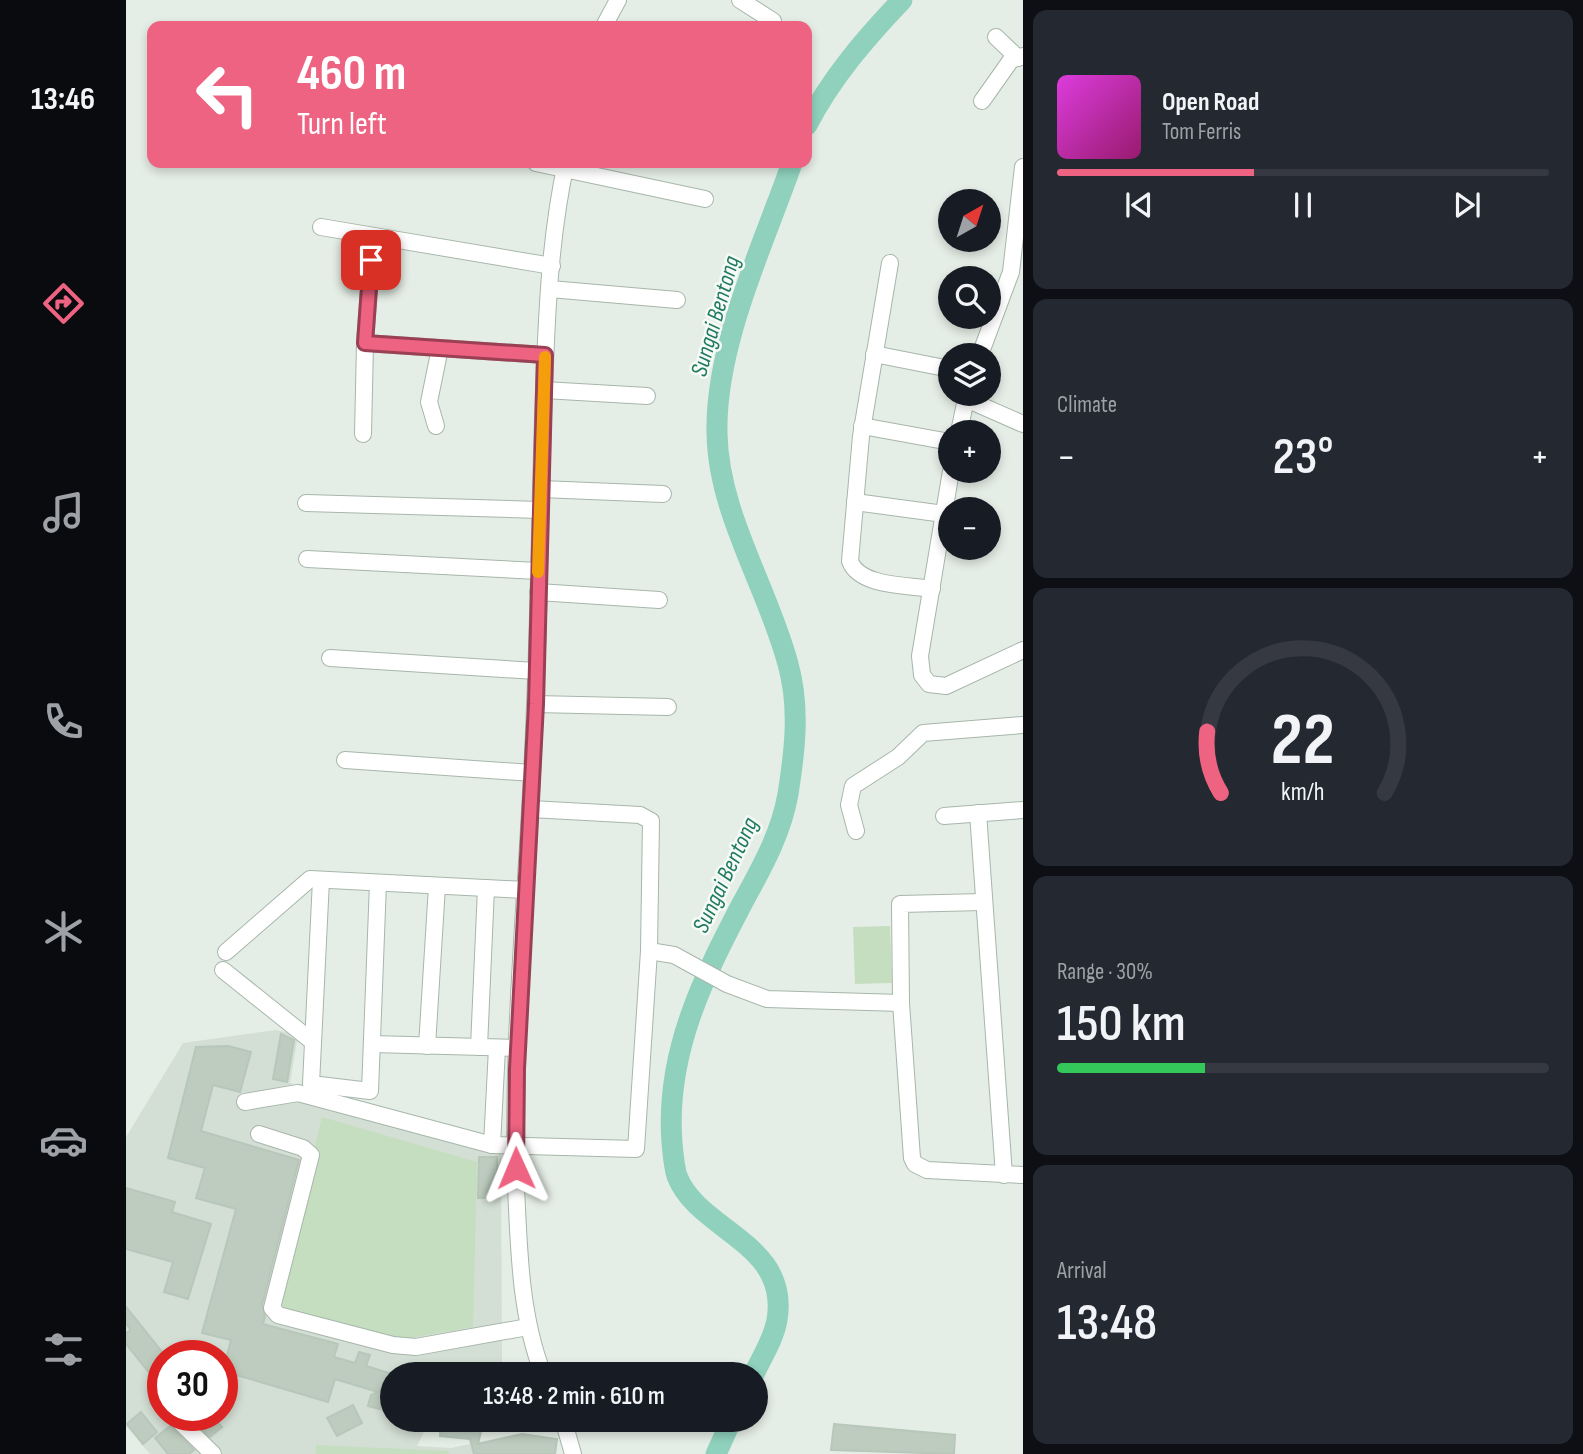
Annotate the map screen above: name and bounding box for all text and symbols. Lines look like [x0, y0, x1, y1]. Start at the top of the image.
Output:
text: 460 m [297, 45, 406, 104]
icon: left [182, 49, 273, 140]
text: 13:46 [31, 80, 95, 119]
text: Open Road [1162, 87, 1259, 118]
text: Turn left [297, 105, 387, 144]
text: Tom Ferris [1162, 118, 1241, 146]
icon: previous [1120, 186, 1158, 224]
icon: pause [1284, 186, 1322, 224]
icon: next [1448, 186, 1486, 224]
north arrow [938, 189, 1001, 252]
map controls [938, 189, 1001, 560]
pin [341, 230, 401, 290]
icon: arrive [352, 241, 390, 279]
water label: Sungai Bentong [684, 252, 747, 380]
button: search [938, 266, 1001, 329]
icon: directions [39, 279, 88, 328]
button: layers [938, 343, 1001, 406]
text: Climate [1057, 391, 1117, 419]
button: + [938, 420, 1001, 483]
text: 23° [1273, 426, 1333, 489]
text: − [1057, 435, 1076, 480]
text: + [1530, 435, 1549, 480]
icon: music [39, 488, 88, 537]
button: − [938, 497, 1001, 560]
icon: phone [39, 697, 88, 746]
text: 22 [1271, 697, 1335, 785]
text: km/h [1281, 777, 1325, 808]
water label: Sungai Bentong [686, 813, 765, 938]
icon: climate [39, 907, 88, 956]
text: Range · 30% [1057, 958, 1153, 986]
text: 150 km [1057, 993, 1186, 1056]
icon: car [39, 1116, 88, 1165]
position arrow [479, 1131, 553, 1205]
text: Arrival [1057, 1257, 1106, 1285]
text: 13:48 [1057, 1292, 1157, 1355]
icon: filters [39, 1325, 88, 1374]
speed limit sign: 30 [147, 1340, 238, 1431]
text: 13:48 · 2 min · 610 m [483, 1381, 665, 1412]

